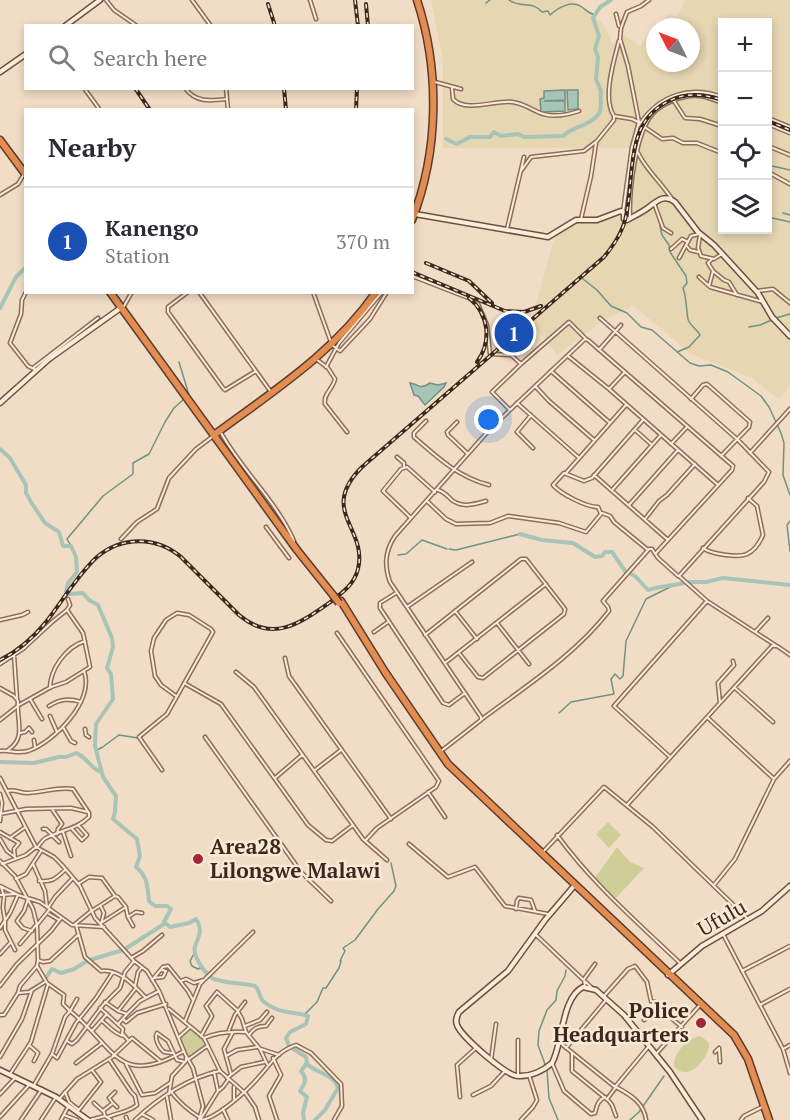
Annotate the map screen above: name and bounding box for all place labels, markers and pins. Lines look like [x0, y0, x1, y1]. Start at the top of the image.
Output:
pin: 1 [494, 310, 534, 356]
place label: Area28 Lilongwe Malawi [210, 832, 381, 884]
marker: Area28 Lilongwe Malawi [191, 852, 205, 866]
place label: Police Headquarters [553, 996, 689, 1048]
marker: Police Headquarters [694, 1016, 708, 1030]

